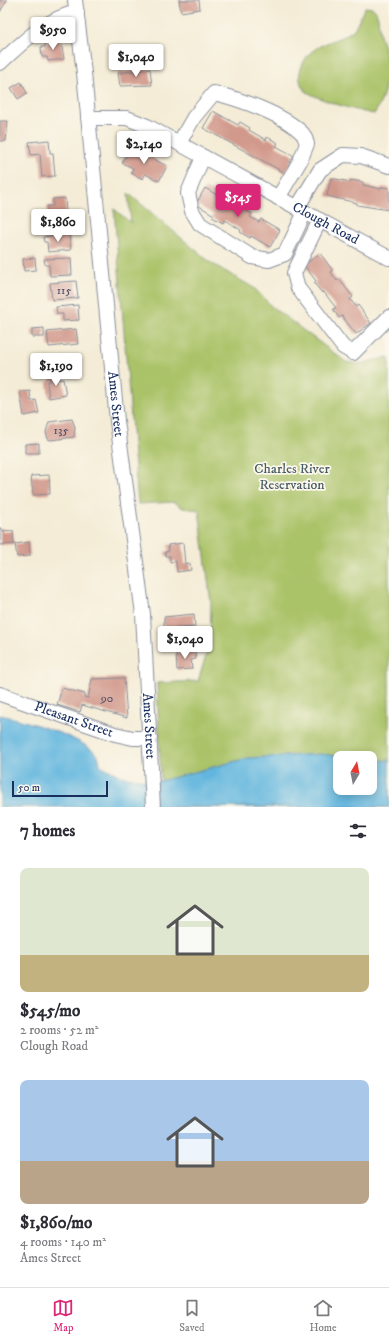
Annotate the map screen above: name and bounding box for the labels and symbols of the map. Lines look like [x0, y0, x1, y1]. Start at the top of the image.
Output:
pin: $950 [29, 17, 77, 51]
pin: $1,040 [103, 44, 169, 78]
pin: $2,140 [111, 131, 177, 165]
pin: $545 [214, 184, 262, 218]
street label: Clough Road [289, 198, 362, 249]
pin: $1,860 [25, 209, 91, 243]
house number: 115 [57, 283, 71, 298]
pin: $1,190 [23, 353, 89, 387]
street label: Ames Street [103, 370, 128, 438]
house number: 135 [54, 423, 68, 438]
park label: Charles River Reservation [254, 460, 330, 494]
pin: $1,040 [152, 626, 218, 660]
house number: 90 [100, 691, 113, 706]
street label: Ames Street [138, 693, 160, 760]
street label: Pleasant Street [32, 698, 116, 742]
north arrow [333, 751, 377, 795]
scale bar [12, 779, 108, 798]

